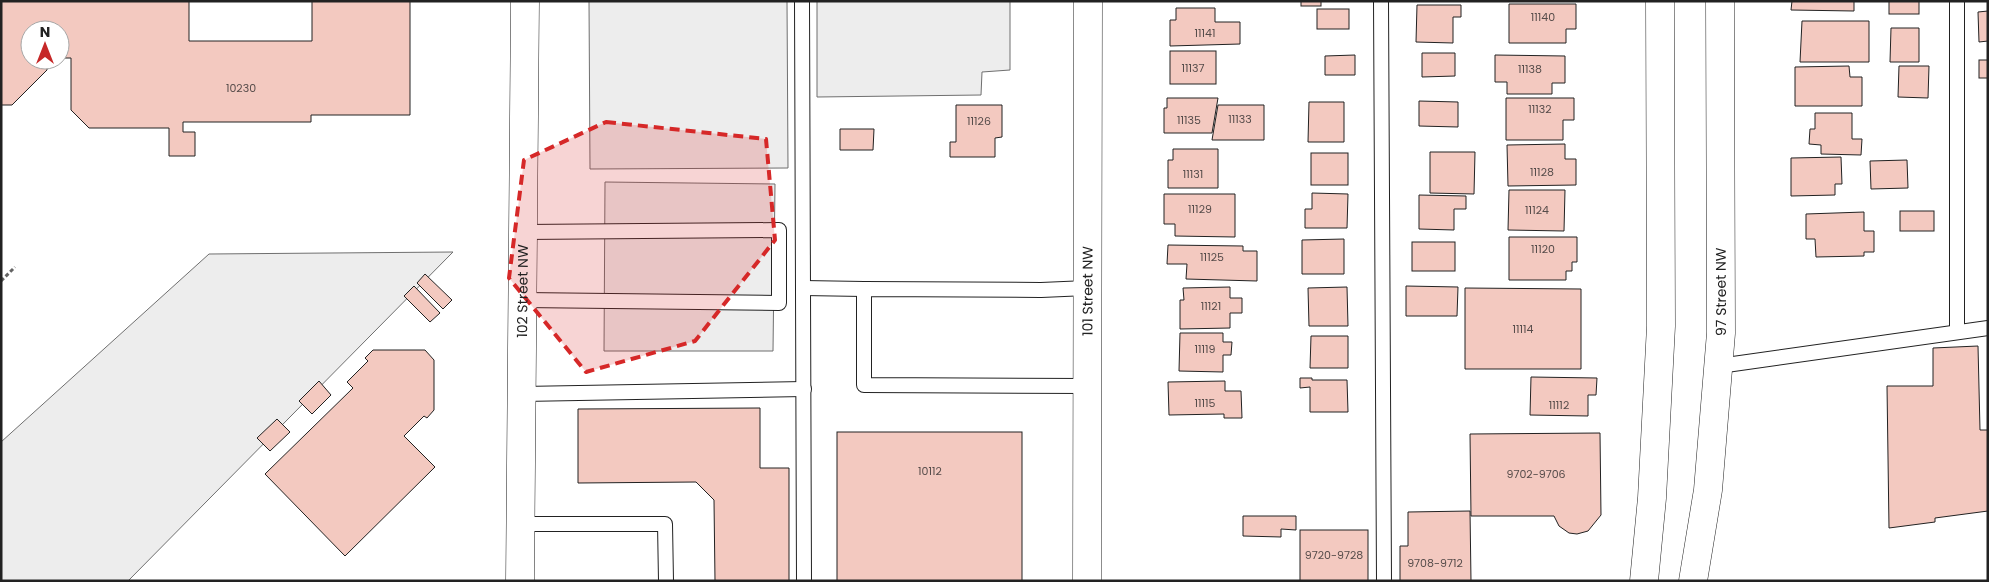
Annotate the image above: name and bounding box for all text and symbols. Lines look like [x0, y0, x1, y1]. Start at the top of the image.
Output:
house number: 11140 [1531, 9, 1555, 25]
north arrow [20, 20, 70, 70]
text: N [40, 22, 50, 42]
house number: 11141 [1195, 25, 1216, 41]
house number: 11137 [1181, 60, 1205, 76]
house number: 11138 [1518, 61, 1542, 77]
house number: 10230 [226, 80, 256, 96]
house number: 11132 [1528, 101, 1552, 117]
house number: 11133 [1228, 111, 1252, 127]
house number: 11135 [1177, 112, 1201, 128]
house number: 11126 [967, 113, 991, 129]
house number: 11128 [1530, 164, 1554, 180]
house number: 11131 [1183, 166, 1203, 182]
house number: 11129 [1188, 201, 1212, 217]
house number: 11124 [1525, 202, 1549, 218]
house number: 11120 [1531, 241, 1555, 257]
street label: 102 Street NW [512, 244, 533, 338]
street label: 101 Street NW [1077, 246, 1098, 336]
street label: 97 Street NW [1711, 247, 1731, 336]
house number: 11125 [1200, 249, 1224, 265]
house number: 11121 [1201, 298, 1221, 314]
house number: 11114 [1513, 321, 1534, 337]
house number: 11119 [1194, 341, 1216, 357]
house number: 11115 [1195, 395, 1216, 411]
house number: 11112 [1549, 397, 1569, 413]
house number: 10112 [918, 463, 942, 479]
house number: 9702-9706 [1506, 466, 1566, 482]
house number: 9720-9728 [1305, 547, 1363, 563]
house number: 9708-9712 [1407, 555, 1463, 571]

